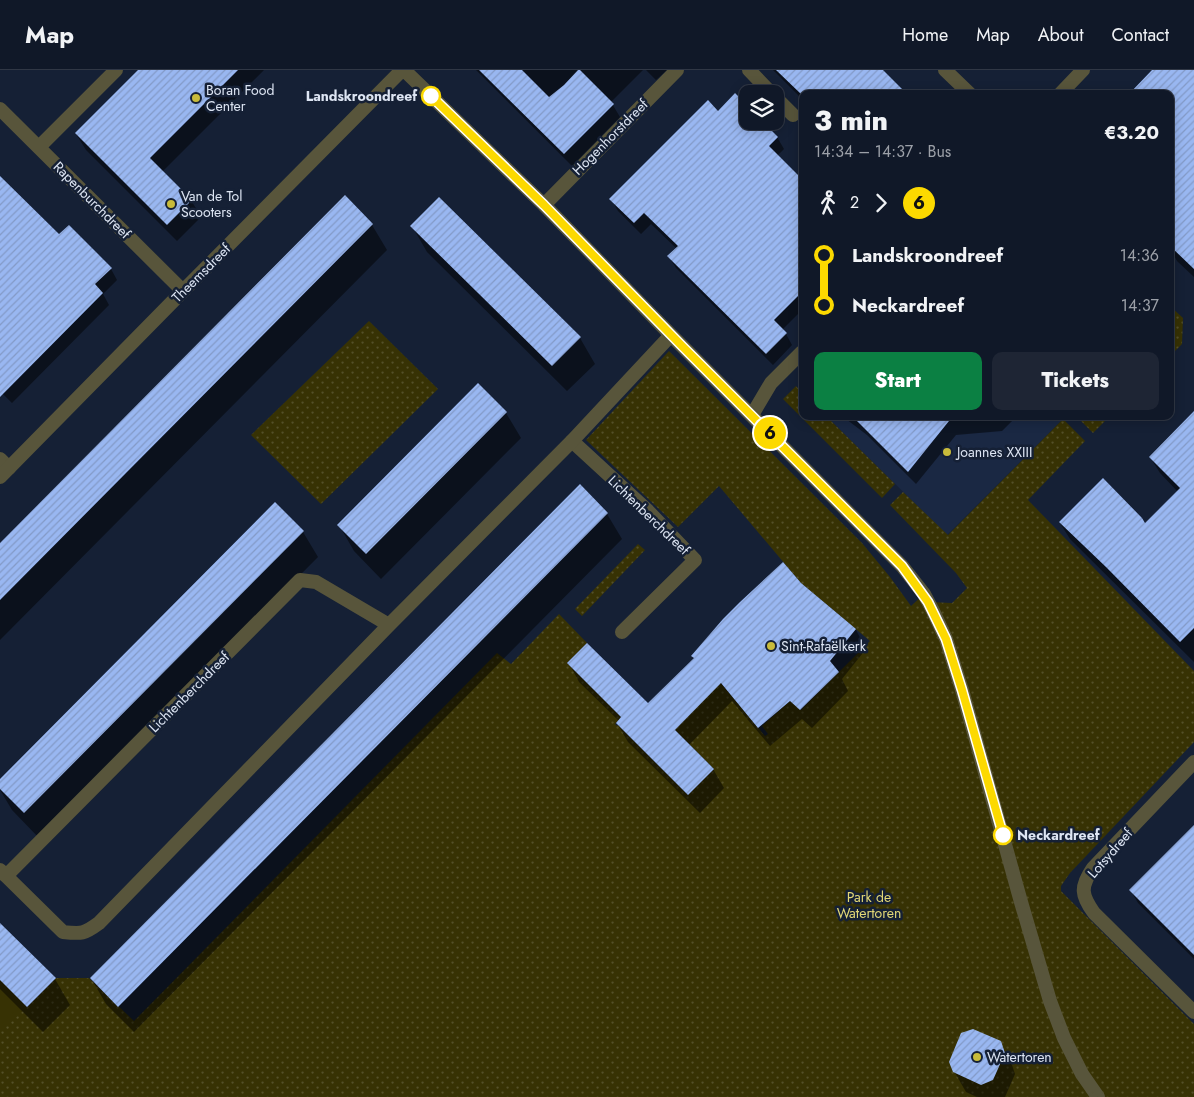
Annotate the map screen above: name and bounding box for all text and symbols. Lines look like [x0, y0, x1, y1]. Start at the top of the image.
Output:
text: Map [25, 17, 74, 52]
text: Home [902, 22, 948, 48]
text: Map [976, 22, 1010, 48]
text: About [1038, 22, 1083, 48]
text: Contact [1111, 22, 1169, 48]
place label: Boran Food Center [206, 80, 274, 116]
map controls [739, 85, 784, 130]
button: layers [739, 85, 784, 130]
place label: Landskroondreef [306, 86, 418, 106]
marker: Landskroondreef [421, 86, 441, 106]
marker: Boran Food Center [190, 92, 202, 104]
street label: Hogenhorstdreef [568, 94, 653, 179]
text: 3 min [814, 100, 888, 141]
text: €3.20 [1104, 119, 1159, 146]
text: 14:34 – 14:37 · Bus [814, 140, 951, 163]
street label: Rapenburchdreef [49, 157, 136, 244]
place label: Van de Tol Scooters [181, 186, 243, 222]
icon: walk [814, 189, 842, 217]
icon: forward [867, 189, 895, 217]
text: 6 [913, 190, 925, 216]
text: 2 [850, 191, 859, 214]
marker: Van de Tol Scooters [165, 198, 177, 210]
street label: Theemsdreef [167, 238, 236, 307]
text: Landskroondreef [852, 242, 1003, 269]
text: 14:36 [1120, 244, 1159, 267]
text: Neckardreef [852, 292, 964, 319]
text: 14:37 [1121, 294, 1159, 317]
button: Start [814, 352, 982, 410]
button: Tickets [992, 352, 1159, 410]
line badge: 6 [754, 417, 786, 449]
text: 6 [764, 420, 776, 446]
place label: Joannes XXIII [955, 442, 1032, 462]
marker: Joannes XXIII [941, 446, 953, 458]
street label: Lichtenberchdreef [604, 471, 695, 560]
place label: Sint-Rafaëlkerk [781, 636, 867, 656]
marker: Sint-Rafaëlkerk [765, 640, 777, 652]
street label: Lichtenberchdreef [144, 646, 235, 737]
street label: Lotsydreef [1083, 823, 1138, 882]
marker: Neckardreef [993, 825, 1013, 845]
place label: Neckardreef [1017, 825, 1101, 845]
park label: Park de Watertoren [837, 887, 901, 923]
place label: Watertoren [987, 1047, 1052, 1067]
marker: Watertoren [971, 1051, 983, 1063]

